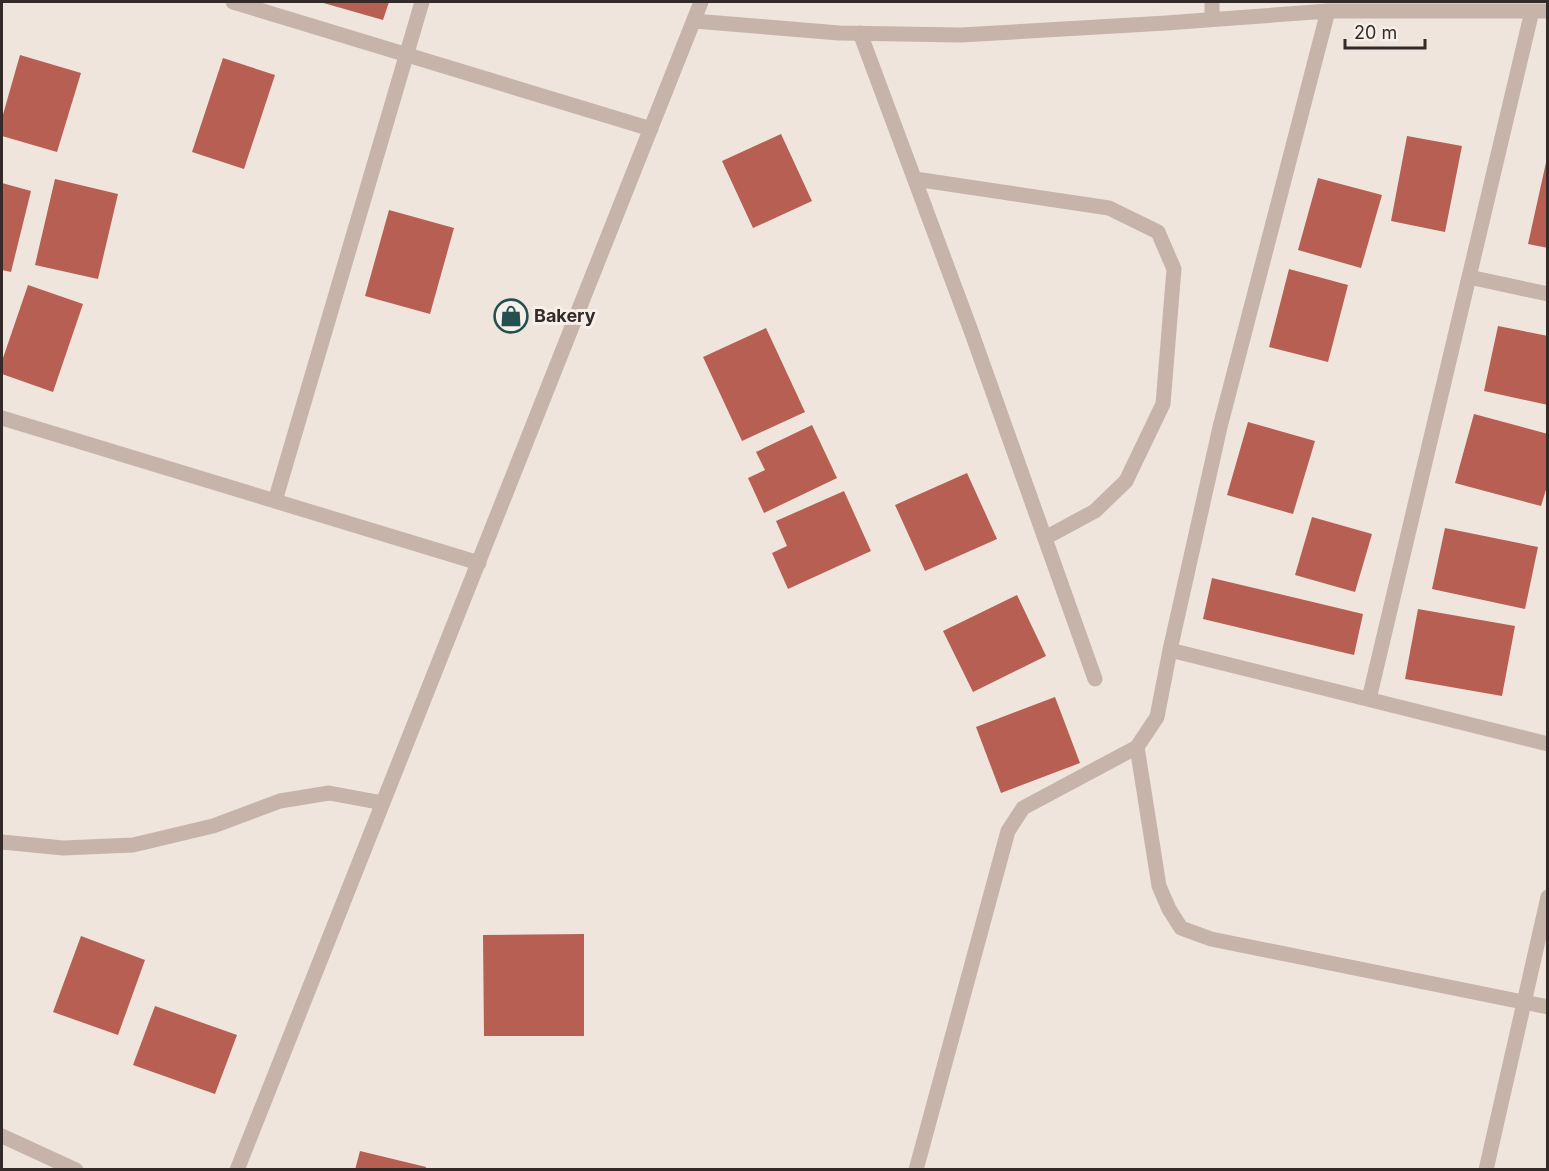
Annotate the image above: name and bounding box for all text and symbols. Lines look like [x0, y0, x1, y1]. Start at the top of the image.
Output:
scale bar [1345, 12, 1424, 50]
text: 20 m [1354, 22, 1397, 43]
shop icon: Bakery [493, 298, 529, 334]
place label: Bakery [534, 305, 596, 326]

